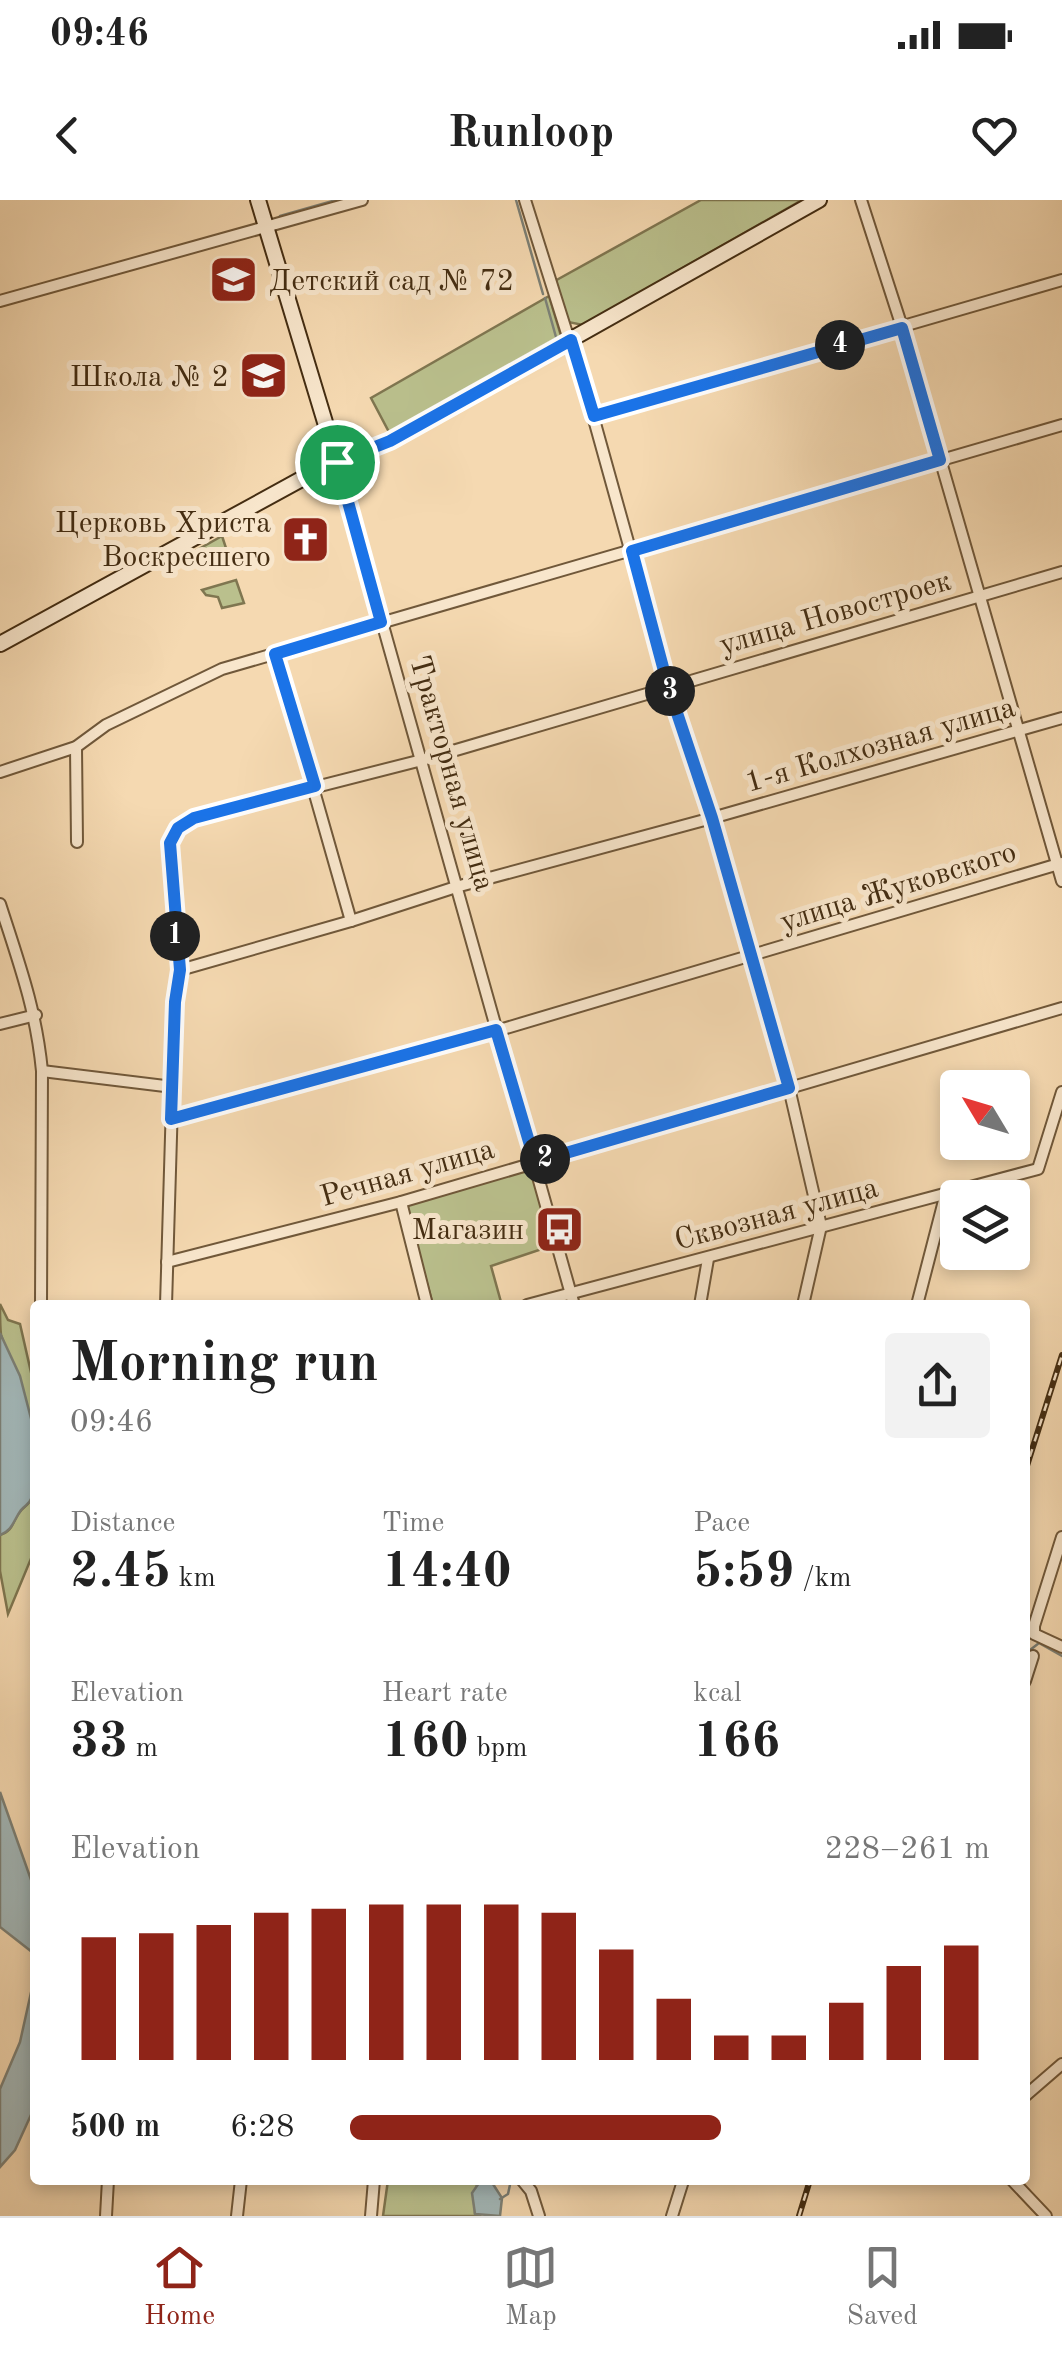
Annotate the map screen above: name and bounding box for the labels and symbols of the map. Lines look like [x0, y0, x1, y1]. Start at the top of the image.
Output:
school or university icon: Детский сад № 72 [208, 254, 260, 306]
place label: Детский сад № 72 [269, 267, 514, 297]
pin: 4 [815, 320, 865, 370]
school or university icon: Школа № 2 [238, 350, 290, 402]
place label: Школа № 2 [70, 363, 229, 393]
pin [295, 420, 380, 505]
place label: Церковь Христа Воскресшего [55, 509, 271, 573]
church icon: Церковь Христа Воскресшего [280, 513, 332, 565]
street label: улица Новостроек [716, 567, 955, 661]
street label: Тракторная улица [403, 652, 499, 895]
pin: 3 [645, 666, 695, 716]
street label: 1-я Колхозная улица [742, 693, 1019, 799]
street label: улица Жуковского [777, 838, 1020, 938]
pin: 1 [150, 911, 200, 961]
north arrow [940, 1070, 1030, 1160]
pin: 2 [520, 1134, 570, 1184]
street label: Речная улица [317, 1135, 498, 1213]
street label: Сквозная улица [671, 1173, 882, 1257]
bus stop icon: Магазин [533, 1203, 585, 1255]
place label: Магазин [412, 1216, 524, 1246]

